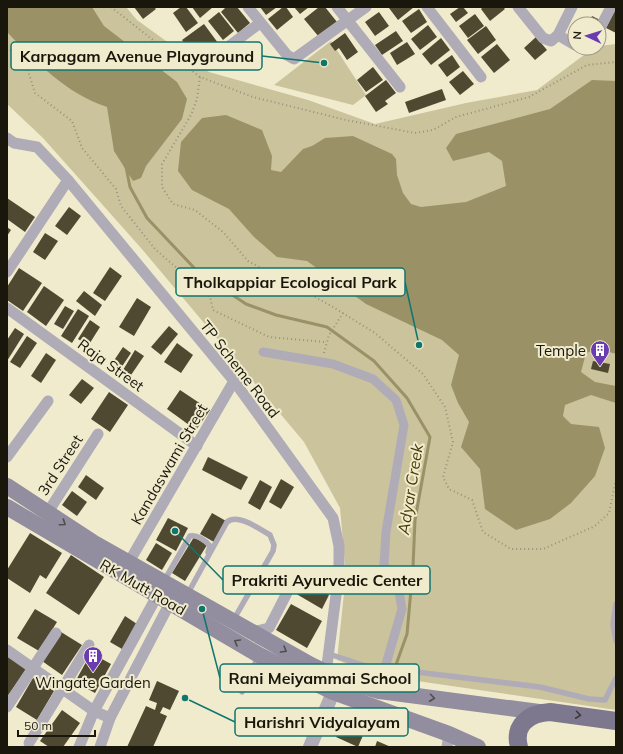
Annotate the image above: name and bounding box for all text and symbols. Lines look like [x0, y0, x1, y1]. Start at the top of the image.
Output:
north arrow [567, 16, 607, 56]
text: N [570, 31, 584, 40]
callout: Karpagam Avenue Playground [11, 42, 262, 70]
text: Karpagam Avenue Playground [20, 46, 254, 66]
callout: Tholkappiar Ecological Park [176, 268, 405, 296]
text: Tholkappiar Ecological Park [184, 272, 398, 292]
street label: TP Scheme Road [196, 316, 284, 422]
street label: Raja Street [74, 335, 148, 395]
building icon: Temple [589, 339, 611, 367]
place label: Temple [536, 341, 586, 360]
street label: Kandaswami Street [127, 400, 211, 528]
street label: 3rd Street [33, 431, 87, 499]
water label: Adyar Creek [393, 442, 427, 537]
one-way arrow [59, 518, 66, 526]
street label: RK Mutt Road [97, 555, 189, 619]
callout: Prakriti Ayurvedic Center [223, 566, 430, 594]
text: Prakriti Ayurvedic Center [232, 570, 423, 590]
one-way arrow [234, 639, 241, 646]
building icon: Wingate Garden [82, 645, 104, 673]
one-way arrow [280, 645, 287, 652]
callout: Rani Meiyammai School [220, 664, 419, 692]
text: Rani Meiyammai School [229, 668, 412, 688]
place label: Wingate Garden [35, 673, 151, 692]
one-way arrow [429, 693, 435, 702]
callout: Harishri Vidyalayam [235, 708, 408, 736]
one-way arrow [575, 711, 581, 720]
scale bar [18, 712, 95, 738]
text: Harishri Vidyalayam [244, 712, 400, 732]
text: 50 m [24, 718, 52, 733]

